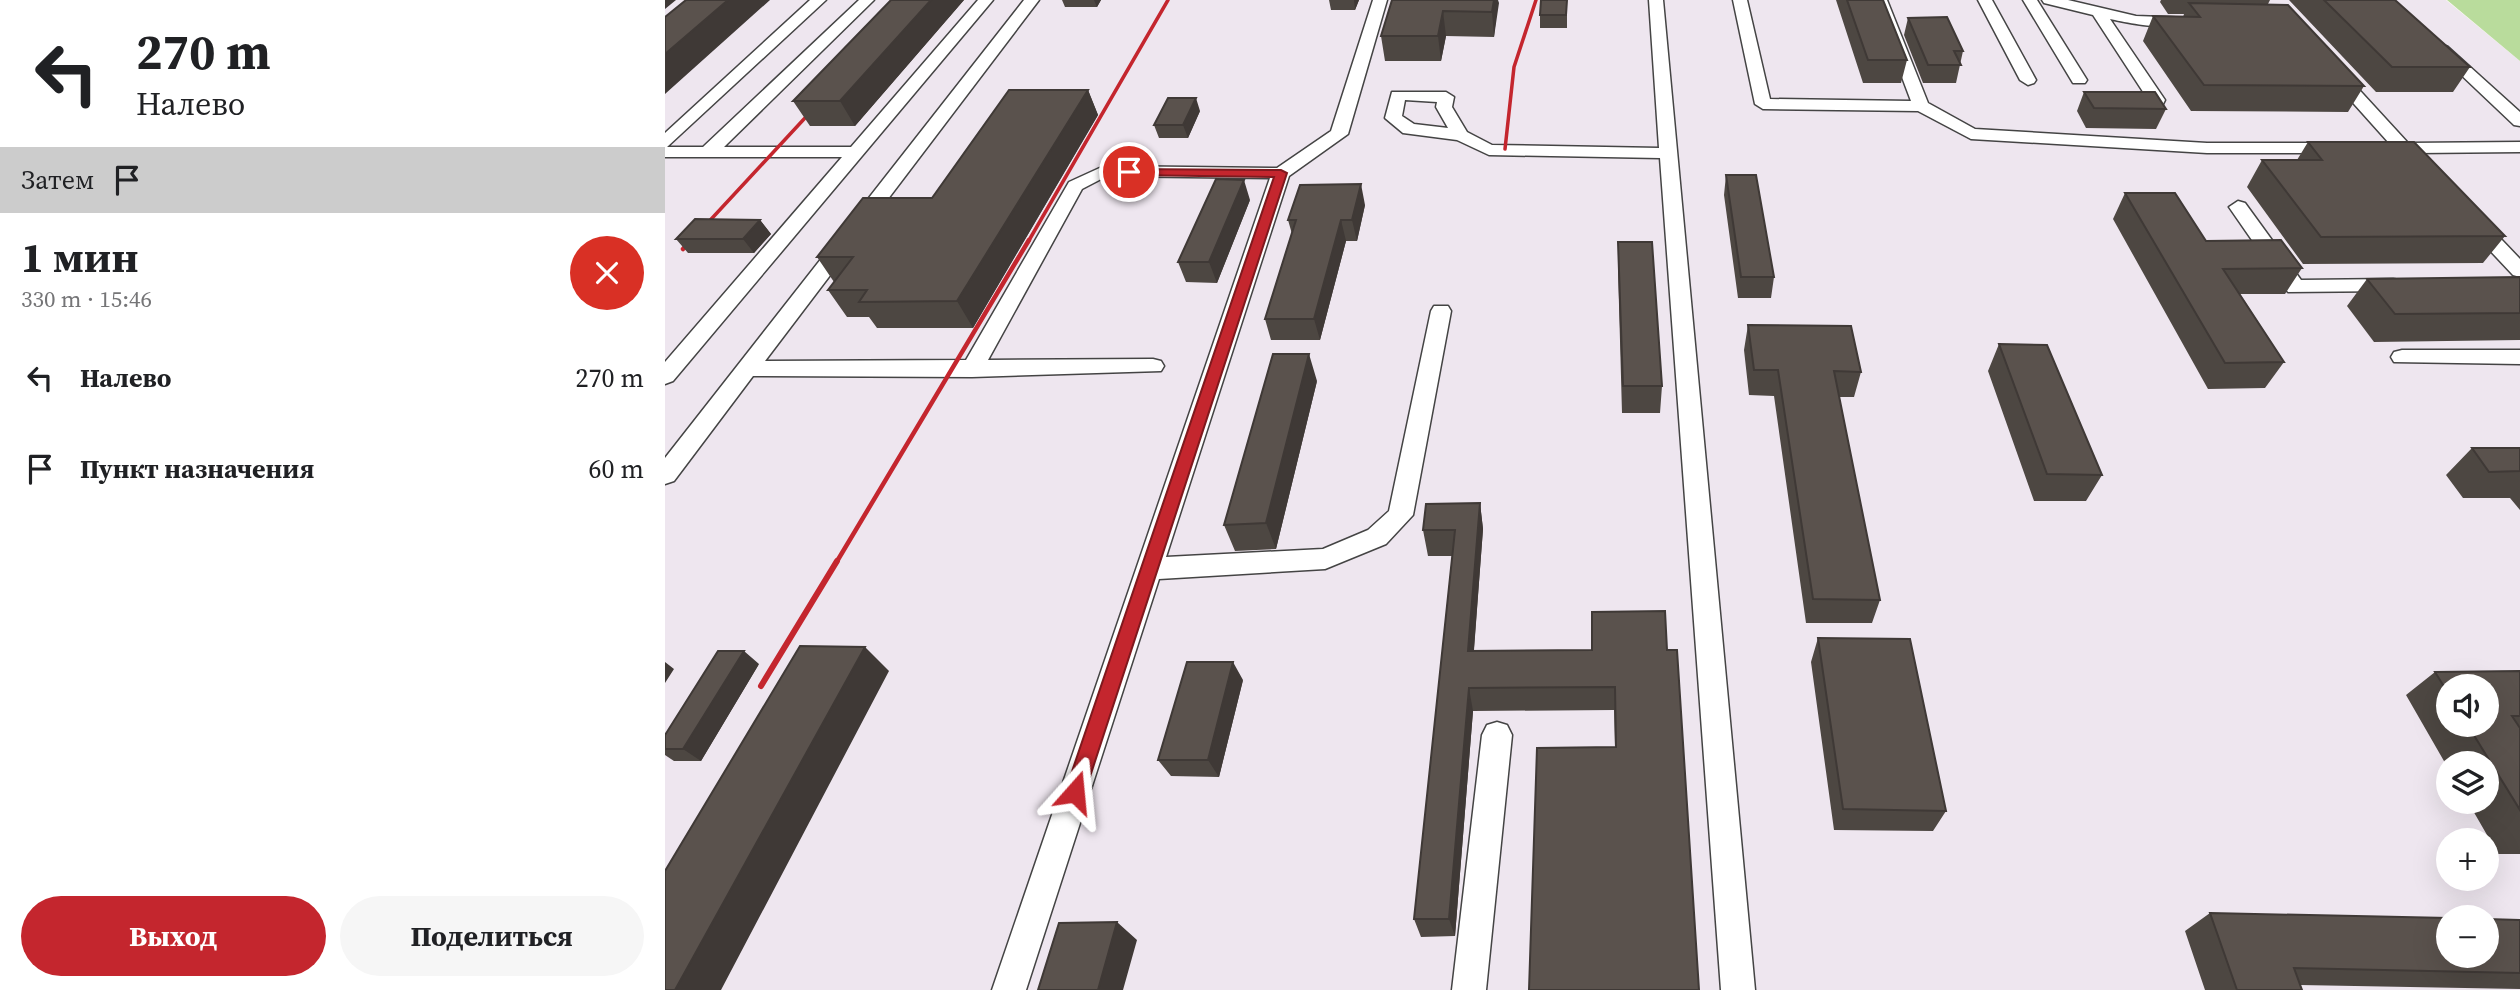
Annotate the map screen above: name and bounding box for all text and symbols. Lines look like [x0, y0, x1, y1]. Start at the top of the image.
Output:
text: 270 m [136, 18, 271, 85]
icon: left [21, 28, 112, 119]
text: Налево [136, 82, 245, 126]
pin [1099, 142, 1159, 202]
icon: arrive [1110, 153, 1148, 191]
icon: arrive [108, 161, 146, 199]
text: Затем [21, 162, 94, 198]
text: 1 мин [21, 228, 138, 286]
button: close [570, 236, 644, 310]
text: 330 m · 15:46 [21, 283, 152, 315]
icon: left [21, 359, 59, 397]
text: Налево [80, 360, 171, 396]
text: 270 m [576, 360, 644, 396]
icon: arrive [21, 450, 59, 488]
text: Пункт назначения [80, 451, 314, 487]
text: 60 m [589, 451, 644, 487]
map controls [2436, 674, 2499, 968]
button: sound [2436, 674, 2499, 737]
button: layers [2436, 751, 2499, 814]
position arrow [1038, 755, 1112, 829]
button: + [2436, 828, 2499, 891]
button: Выход [21, 896, 326, 976]
button: Поделиться [340, 896, 644, 976]
button: − [2436, 905, 2499, 968]

